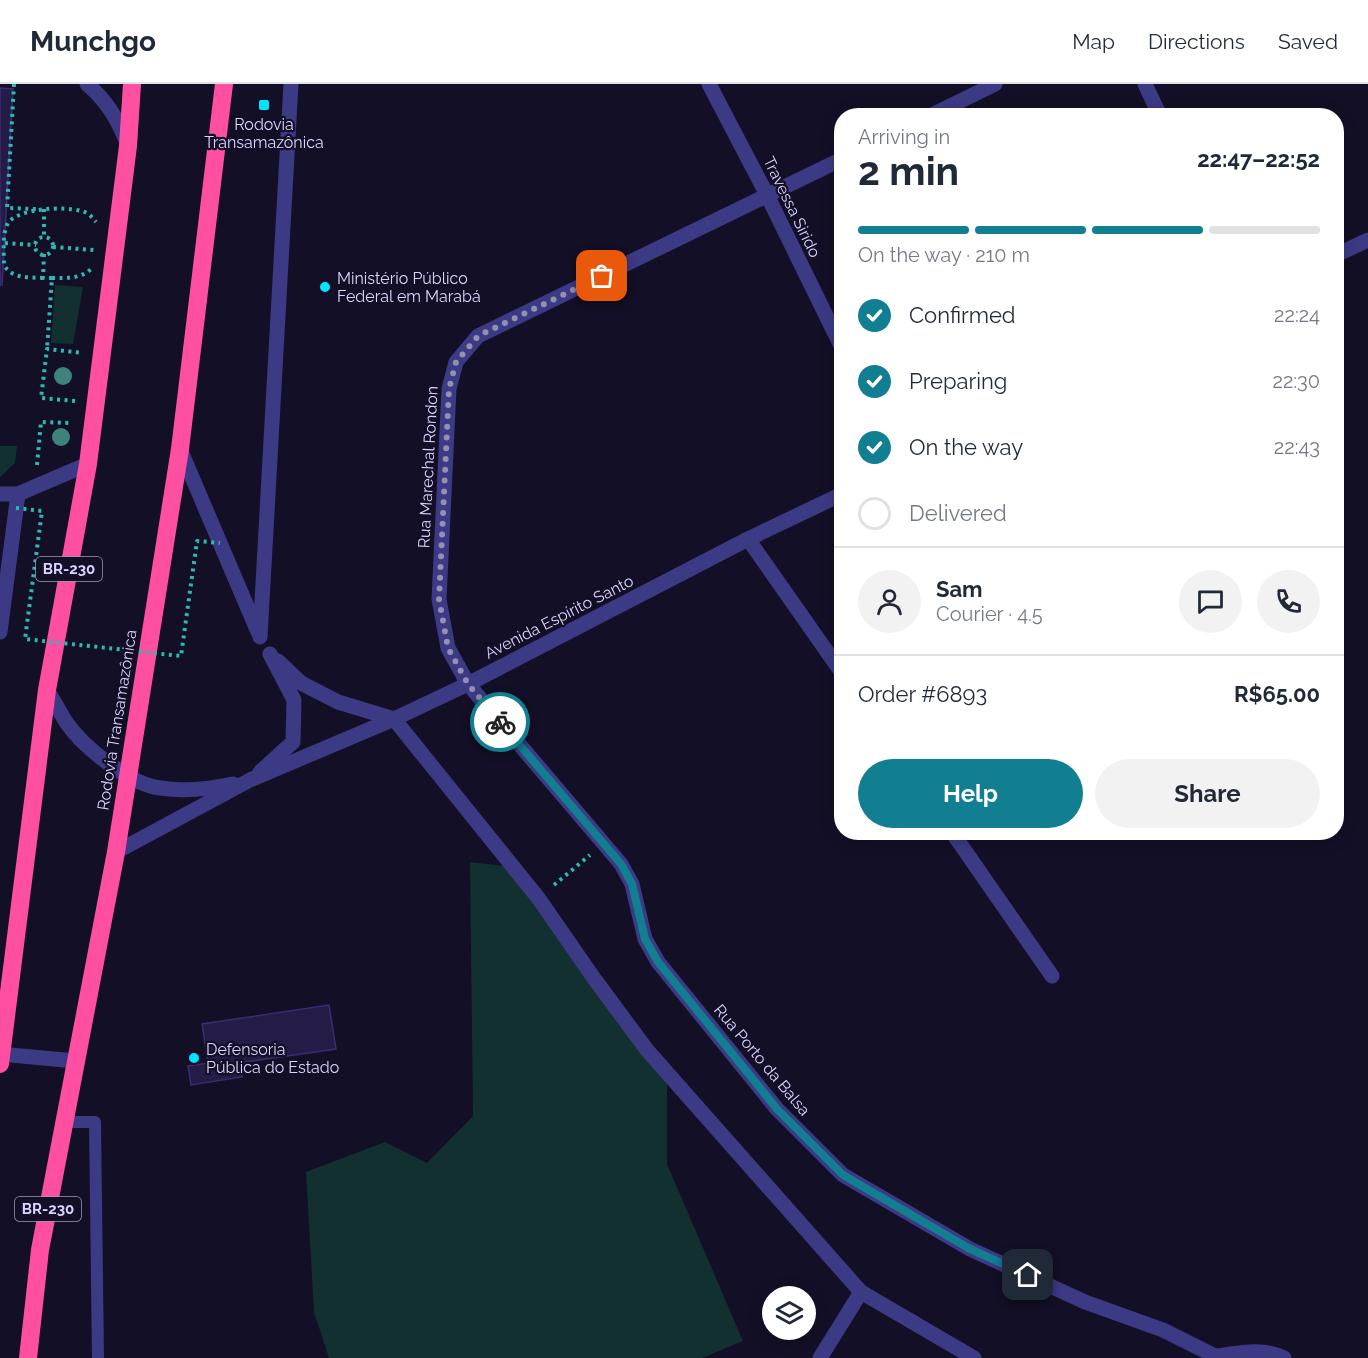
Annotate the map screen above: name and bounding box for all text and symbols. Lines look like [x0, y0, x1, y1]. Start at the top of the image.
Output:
text: Munchgo [30, 25, 156, 58]
text: Map [1072, 29, 1115, 54]
text: Directions [1148, 29, 1245, 54]
text: Saved [1278, 29, 1338, 54]
marker: Rodovia Transamazônica [257, 98, 271, 112]
place label: Rodovia Transamazônica [204, 115, 324, 152]
text: Arriving in [858, 125, 950, 149]
text: 22:47–22:52 [1197, 146, 1320, 172]
text: 2 min [858, 148, 959, 194]
street label: Travessa Sirido [759, 153, 825, 261]
text: On the way · 210 m [858, 243, 1030, 267]
pin [576, 250, 627, 301]
icon: bag [585, 259, 618, 292]
place label: Ministério Público Federal em Marabá [337, 269, 481, 306]
marker: Ministério Público Federal em Marabá [318, 280, 332, 294]
icon: check [858, 299, 891, 332]
text: Confirmed [909, 302, 1016, 328]
text: 22:24 [1274, 303, 1320, 327]
icon: check [858, 365, 891, 398]
text: Preparing [909, 368, 1007, 394]
text: 22:30 [1272, 369, 1320, 393]
street label: Rua Marechal Rondon [414, 385, 442, 549]
icon: check [858, 431, 891, 464]
text: On the way [909, 434, 1023, 460]
text: 22:43 [1274, 435, 1320, 459]
text: Delivered [909, 500, 1007, 526]
road number: BR-230 [36, 557, 102, 581]
button: person [858, 570, 921, 633]
button: chat [1179, 570, 1242, 633]
button: phone [1257, 570, 1320, 633]
street label: Avenida Espírito Santo [481, 571, 637, 663]
text: Sam [936, 576, 983, 602]
text: Courier · 4.5 [936, 602, 1043, 626]
street label: Rodovia Transamazônica [93, 628, 141, 812]
text: Order #6893 [858, 681, 987, 707]
text: R$65.00 [1234, 681, 1320, 707]
courier [470, 692, 530, 752]
icon: bike [484, 706, 517, 739]
button: Help [858, 759, 1083, 828]
button: Share [1095, 759, 1320, 828]
street label: Rua Porto da Balsa [710, 1001, 814, 1119]
place label: Defensoria Pública do Estado [206, 1040, 339, 1077]
marker: Defensoria Pública do Estado [187, 1051, 201, 1065]
road number: BR-230 [15, 1197, 81, 1221]
pin [1002, 1249, 1053, 1300]
icon: home [1011, 1258, 1044, 1291]
map controls [762, 1286, 816, 1340]
button: layers [762, 1286, 816, 1340]

